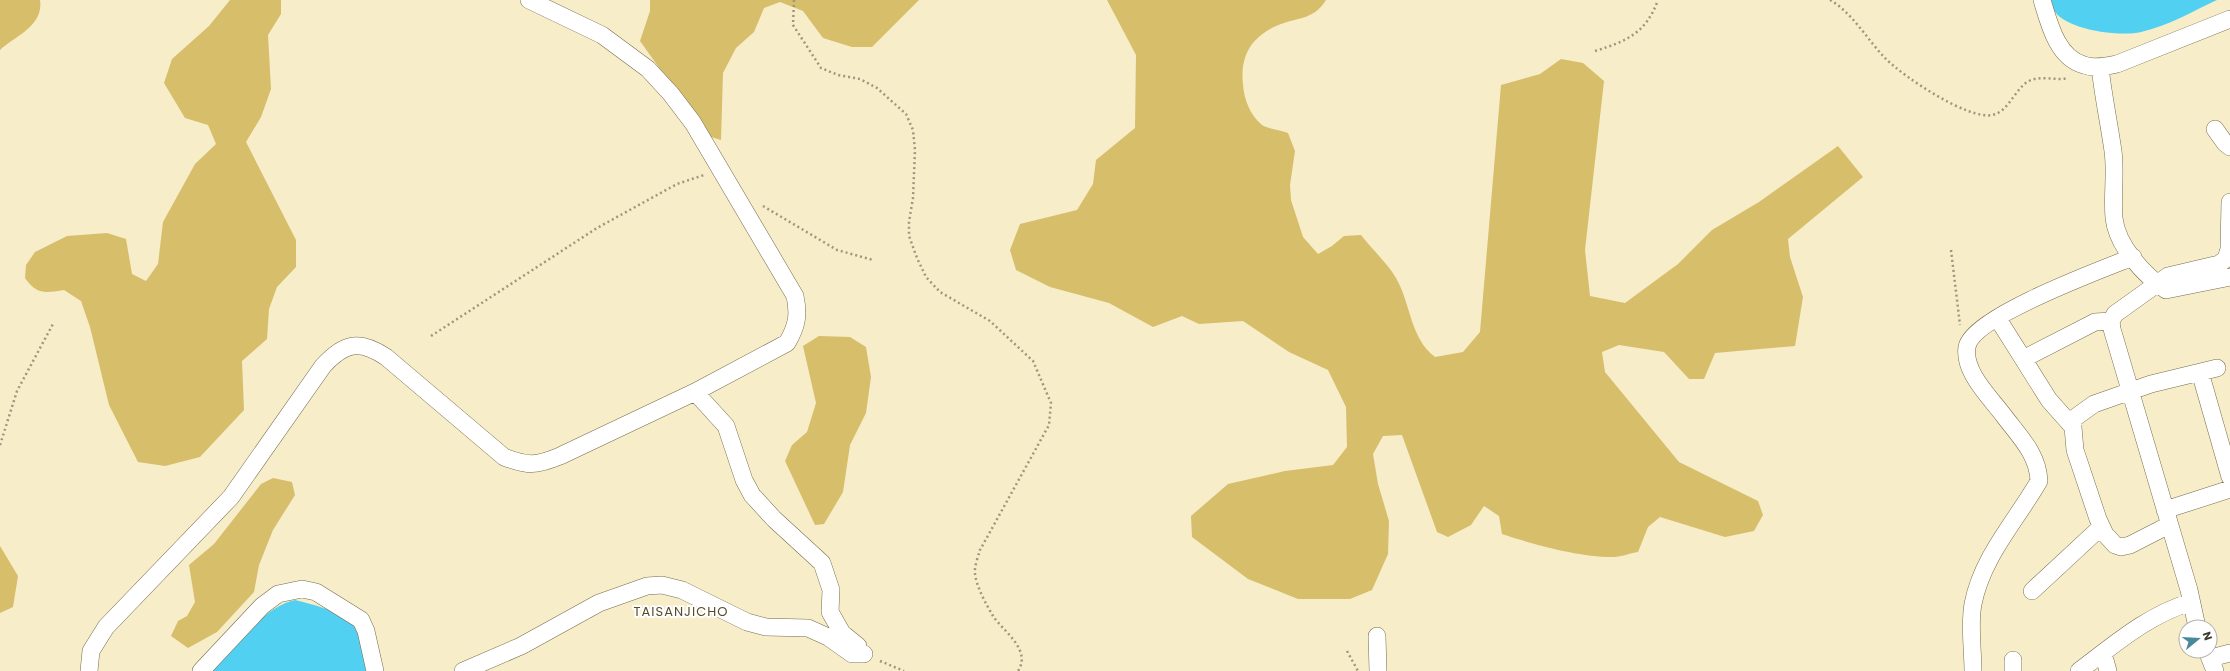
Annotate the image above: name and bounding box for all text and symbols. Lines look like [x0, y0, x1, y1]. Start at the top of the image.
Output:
district label: TAISANJICHO [634, 602, 728, 621]
north arrow [2178, 619, 2218, 659]
text: N [2199, 629, 2216, 642]

